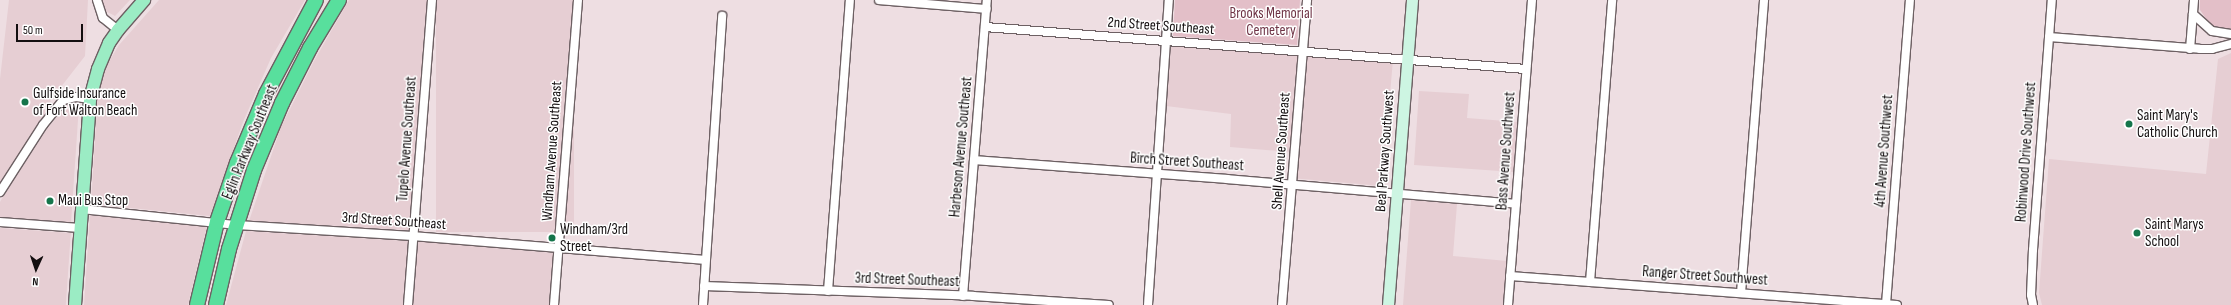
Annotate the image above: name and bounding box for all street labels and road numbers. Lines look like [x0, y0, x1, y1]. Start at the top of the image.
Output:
street label: 2nd Street Southeast [1107, 13, 1215, 39]
street label: Tupelo Avenue Southeast [394, 76, 420, 202]
street label: Harbeson Avenue Southeast [946, 76, 976, 218]
street label: Windham Avenue Southeast [538, 80, 566, 222]
street label: Robinwood Drive Southwest [2012, 81, 2040, 223]
street label: Eglin Parkway Southeast [219, 82, 281, 202]
street label: Beal Parkway Southwest [1372, 90, 1398, 212]
street label: Bass Avenue Southwest [1493, 91, 1519, 211]
street label: Shell Avenue Southeast [1268, 92, 1294, 210]
street label: 4th Avenue Southwest [1871, 94, 1897, 208]
street label: Birch Street Southeast [1129, 149, 1245, 175]
street label: 3rd Street Southeast [341, 208, 447, 234]
street label: Ranger Street Southwest [1642, 263, 1768, 289]
street label: 3rd Street Southeast [854, 269, 960, 291]

